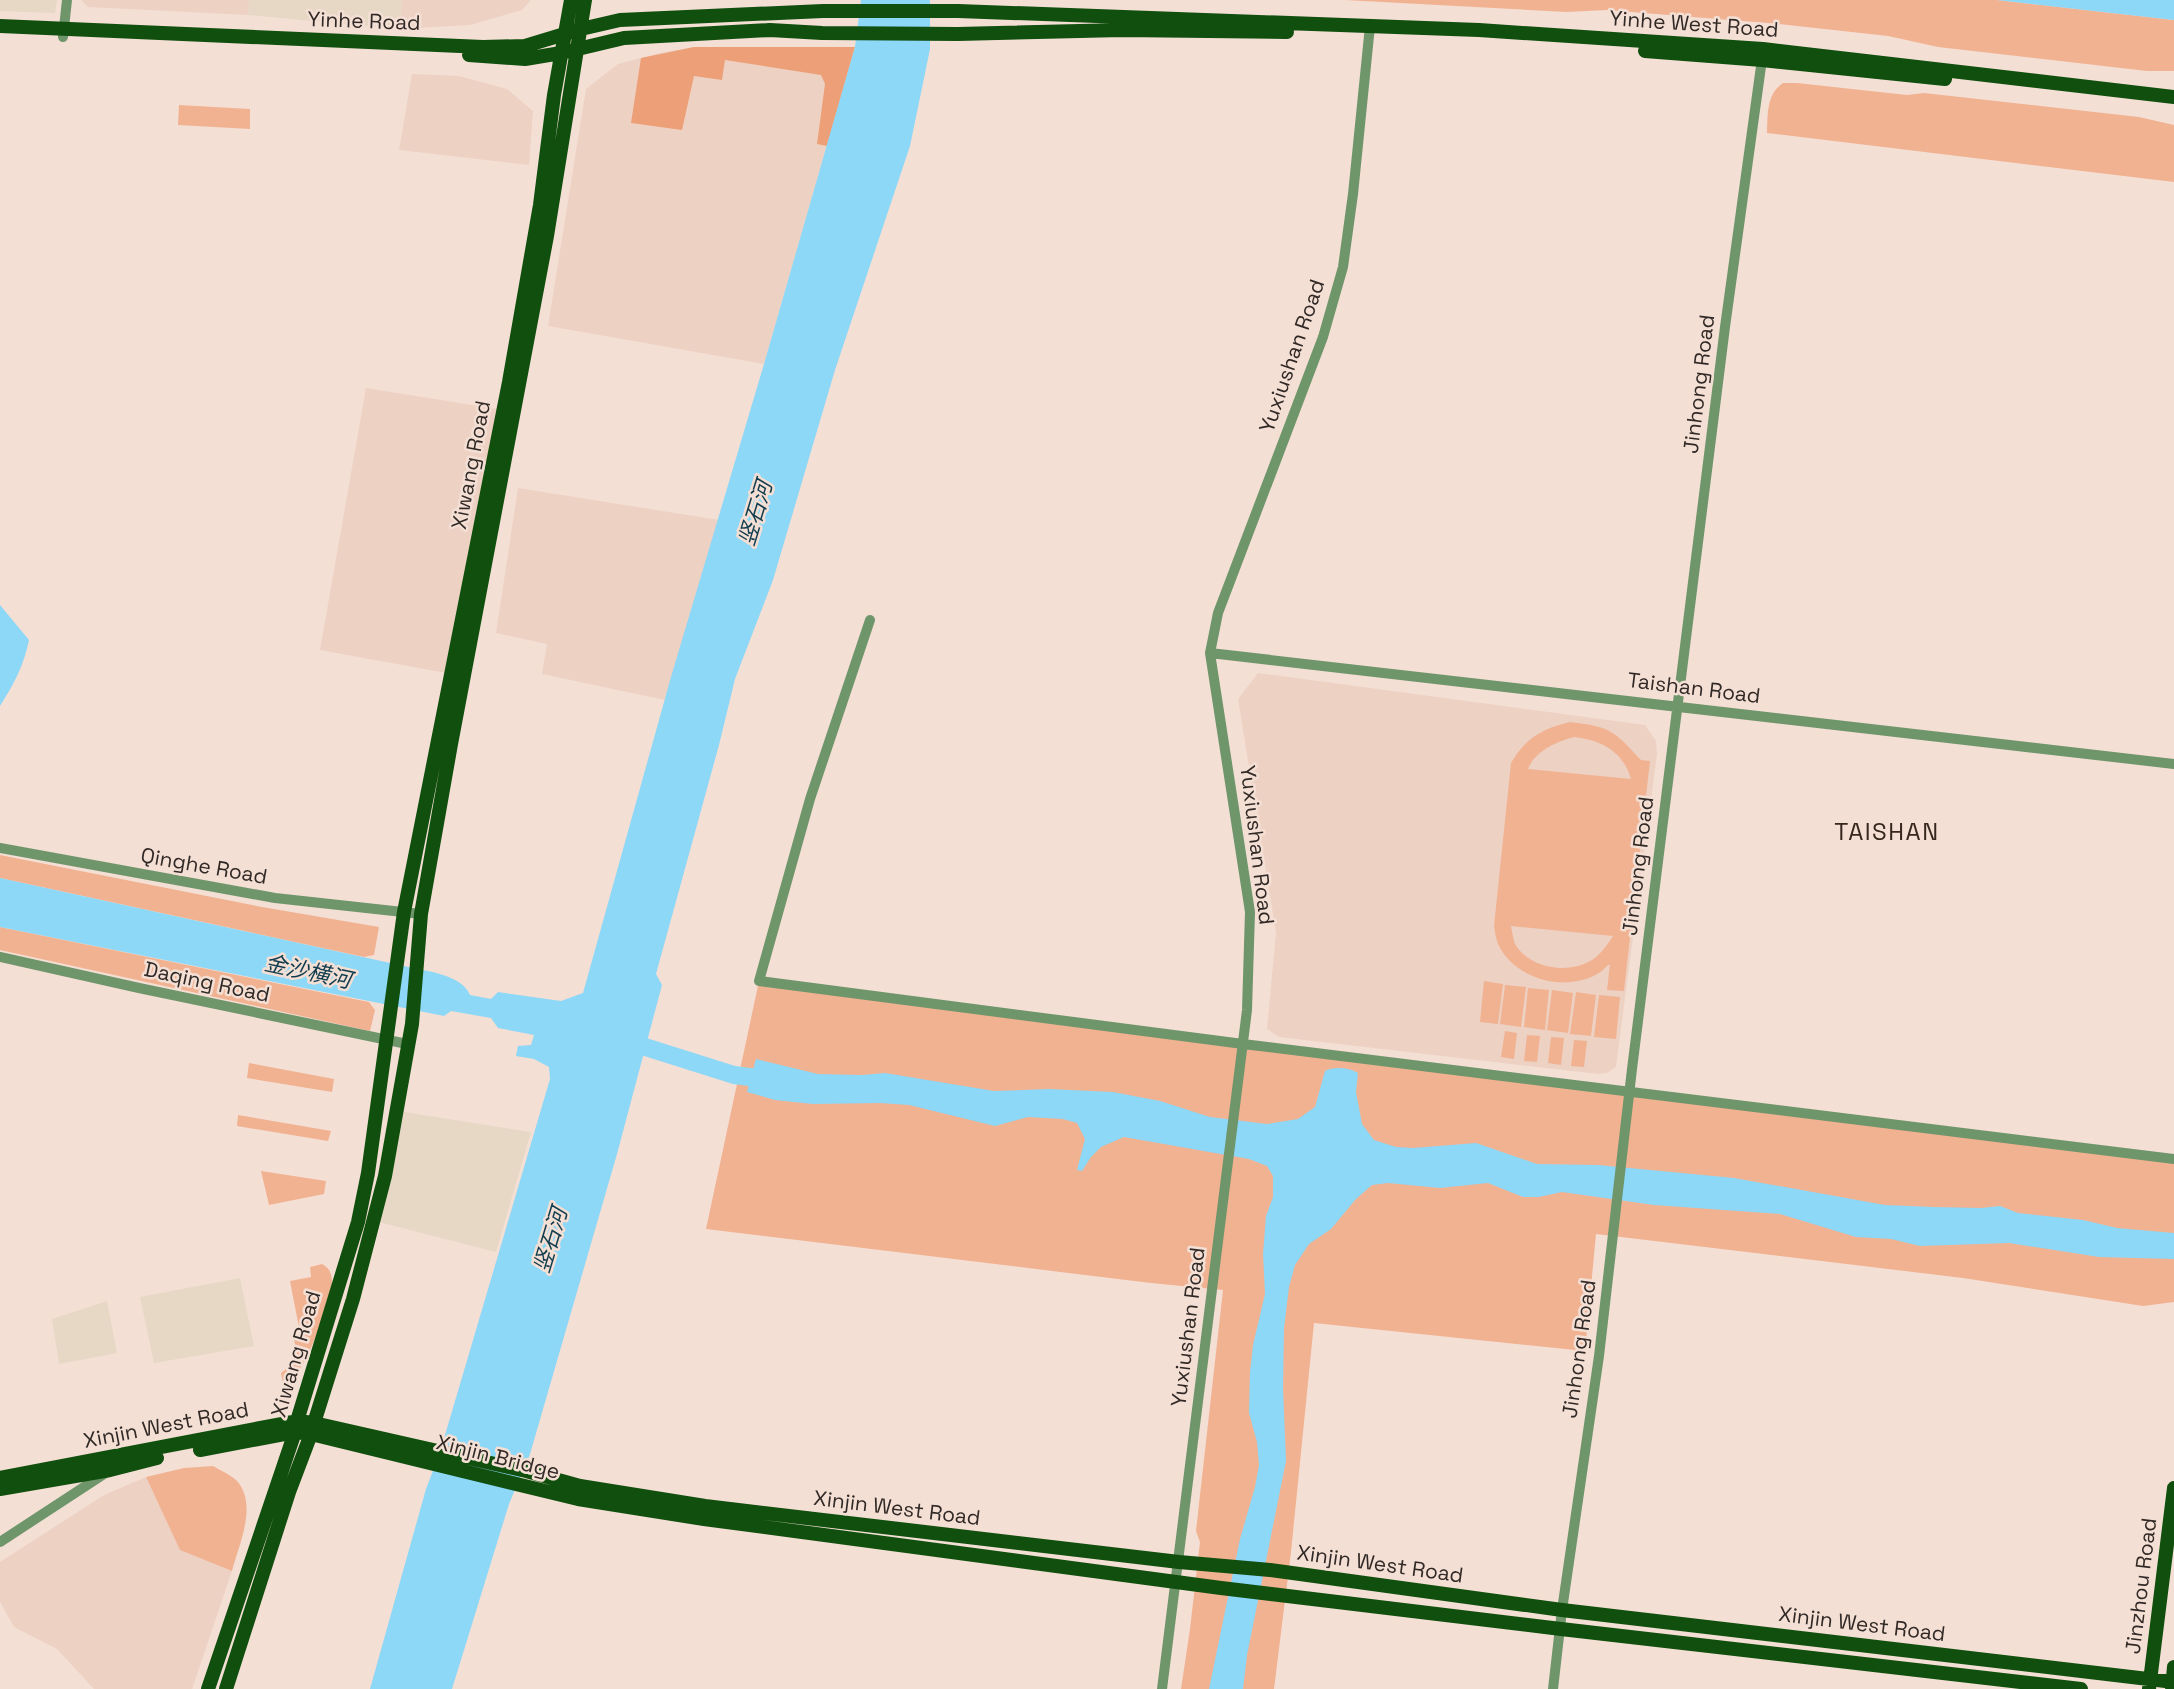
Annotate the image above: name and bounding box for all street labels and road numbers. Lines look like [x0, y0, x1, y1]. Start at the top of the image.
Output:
street label: Yinhe West Road [1609, 4, 1779, 43]
street label: Yinhe Road [307, 5, 421, 36]
street label: Yuxiushan Road [1253, 276, 1330, 436]
street label: Jinhong Road [1677, 313, 1720, 455]
street label: Xiwang Road [445, 398, 496, 532]
street label: Taishan Road [1626, 666, 1762, 709]
street label: Yuxiushan Road [1234, 764, 1281, 926]
street label: Jinhong Road [1616, 795, 1659, 937]
street label: Qinghe Road [139, 841, 269, 890]
street label: Daqing Road [142, 955, 272, 1008]
street label: Yuxiushan Road [1164, 1246, 1211, 1408]
street label: Jinhong Road [1555, 1278, 1602, 1420]
street label: Xiwang Road [265, 1287, 326, 1420]
street label: Xinjin West Road [81, 1395, 251, 1454]
street label: Xinjin Bridge [434, 1428, 563, 1485]
street label: Xinjin West Road [812, 1484, 982, 1531]
street label: Jinzhou Road [2119, 1516, 2162, 1656]
street label: Xinjin West Road [1295, 1538, 1465, 1589]
street label: Xinjin West Road [1777, 1600, 1947, 1647]

